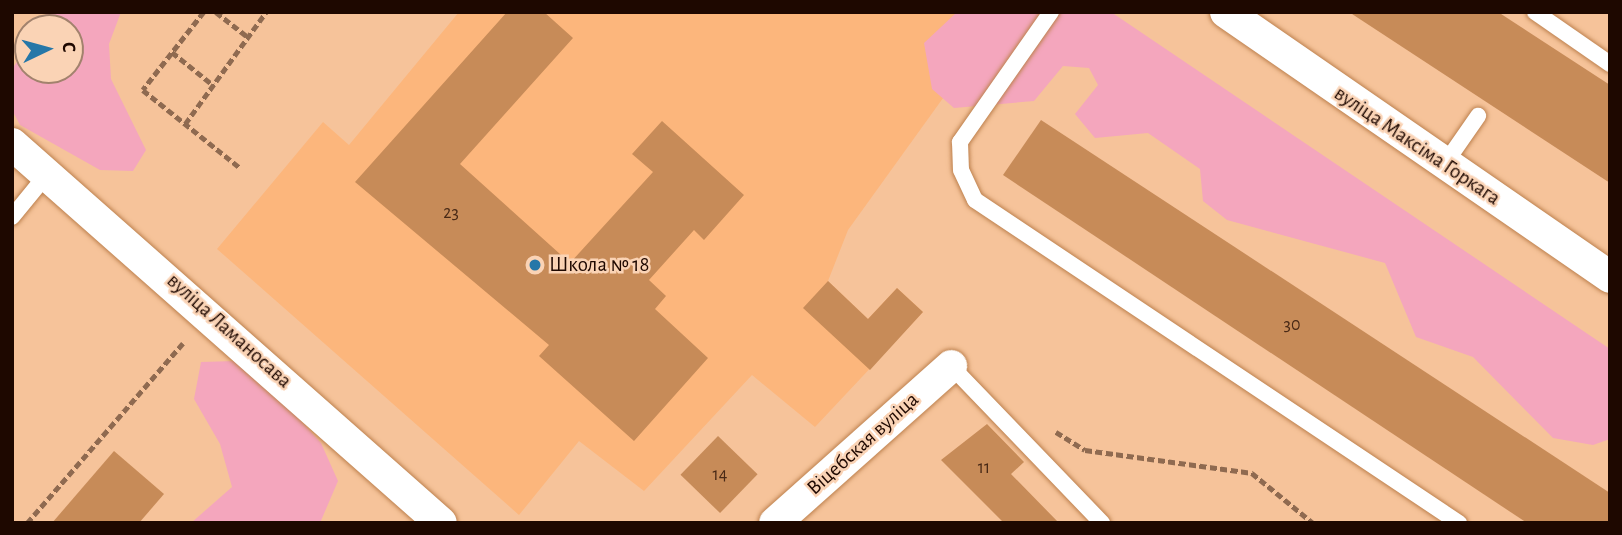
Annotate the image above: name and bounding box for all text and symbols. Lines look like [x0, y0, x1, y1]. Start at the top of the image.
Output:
north arrow [14, 14, 84, 84]
text: С [59, 41, 78, 53]
street label: вуліца Максіма Горкага [1329, 81, 1505, 211]
house number: 23 [443, 202, 459, 224]
place label: Школа № 18 [549, 252, 649, 278]
marker: Школа № 18 [527, 257, 543, 273]
street label: вуліца Ламаносава [161, 268, 297, 394]
house number: 30 [1284, 314, 1300, 336]
street label: Віцебская вуліца [802, 387, 924, 501]
house number: 11 [978, 457, 990, 479]
house number: 14 [713, 464, 727, 486]

